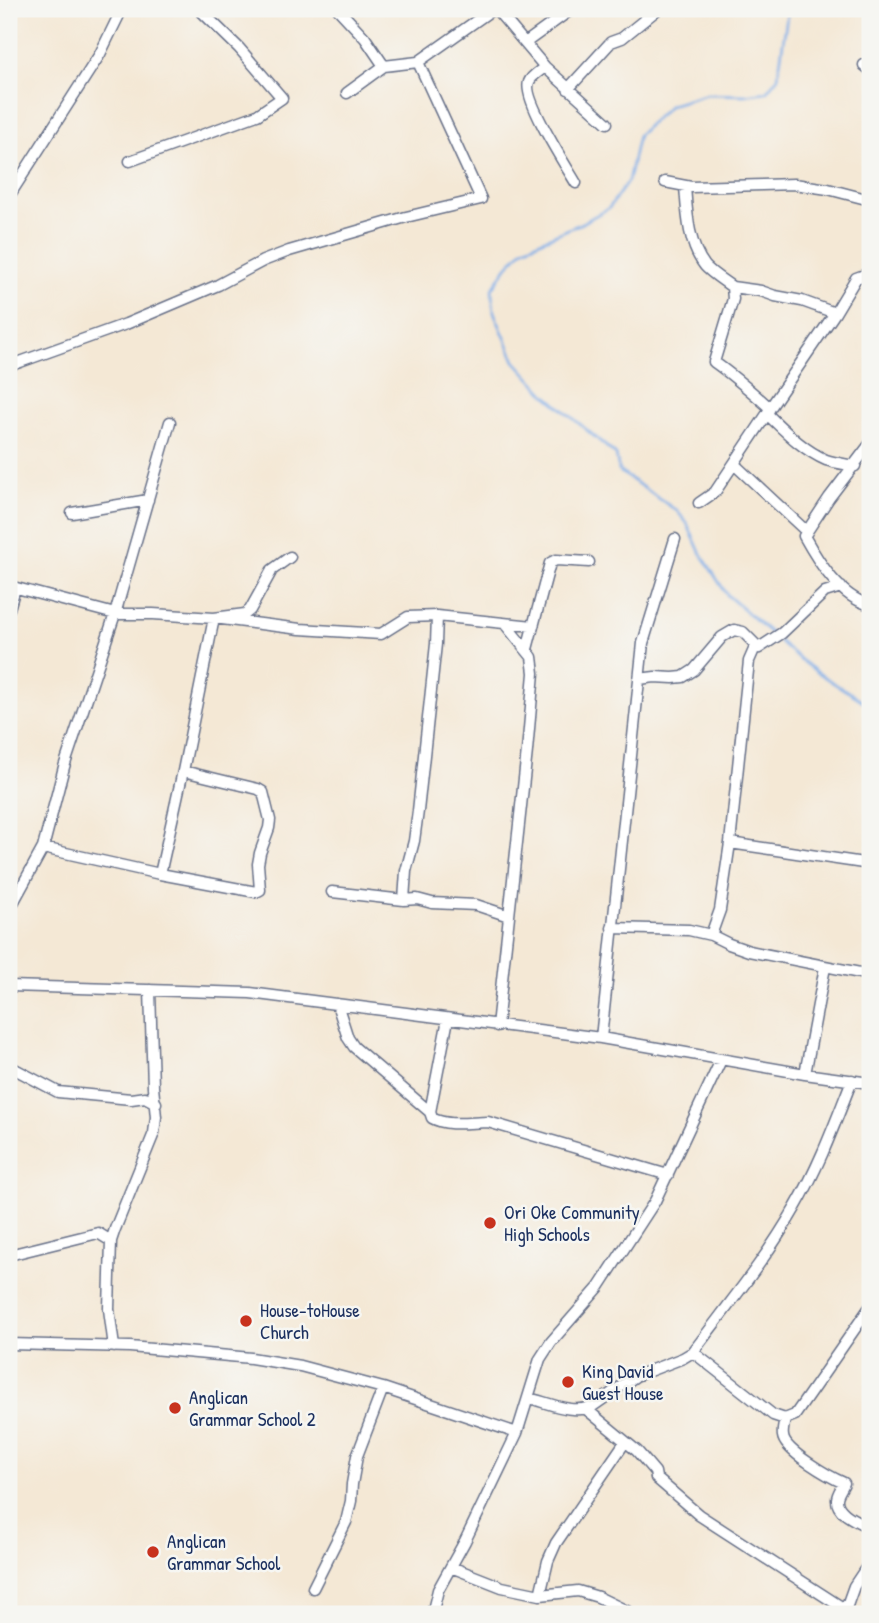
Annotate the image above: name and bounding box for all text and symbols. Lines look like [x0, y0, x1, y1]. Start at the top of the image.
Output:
place label: Ori Oke Community High Schools [504, 1199, 640, 1247]
marker: Ori Oke Community High Schools [482, 1215, 498, 1231]
place label: House-toHouse Church [260, 1297, 360, 1345]
marker: House-toHouse Church [238, 1313, 254, 1329]
place label: King David Guest House [582, 1358, 664, 1406]
marker: King David Guest House [560, 1374, 576, 1390]
place label: Anglican Grammar School 2 [189, 1384, 316, 1432]
marker: Anglican Grammar School 2 [167, 1400, 183, 1416]
place label: Anglican Grammar School [167, 1528, 281, 1576]
marker: Anglican Grammar School [145, 1544, 161, 1560]

